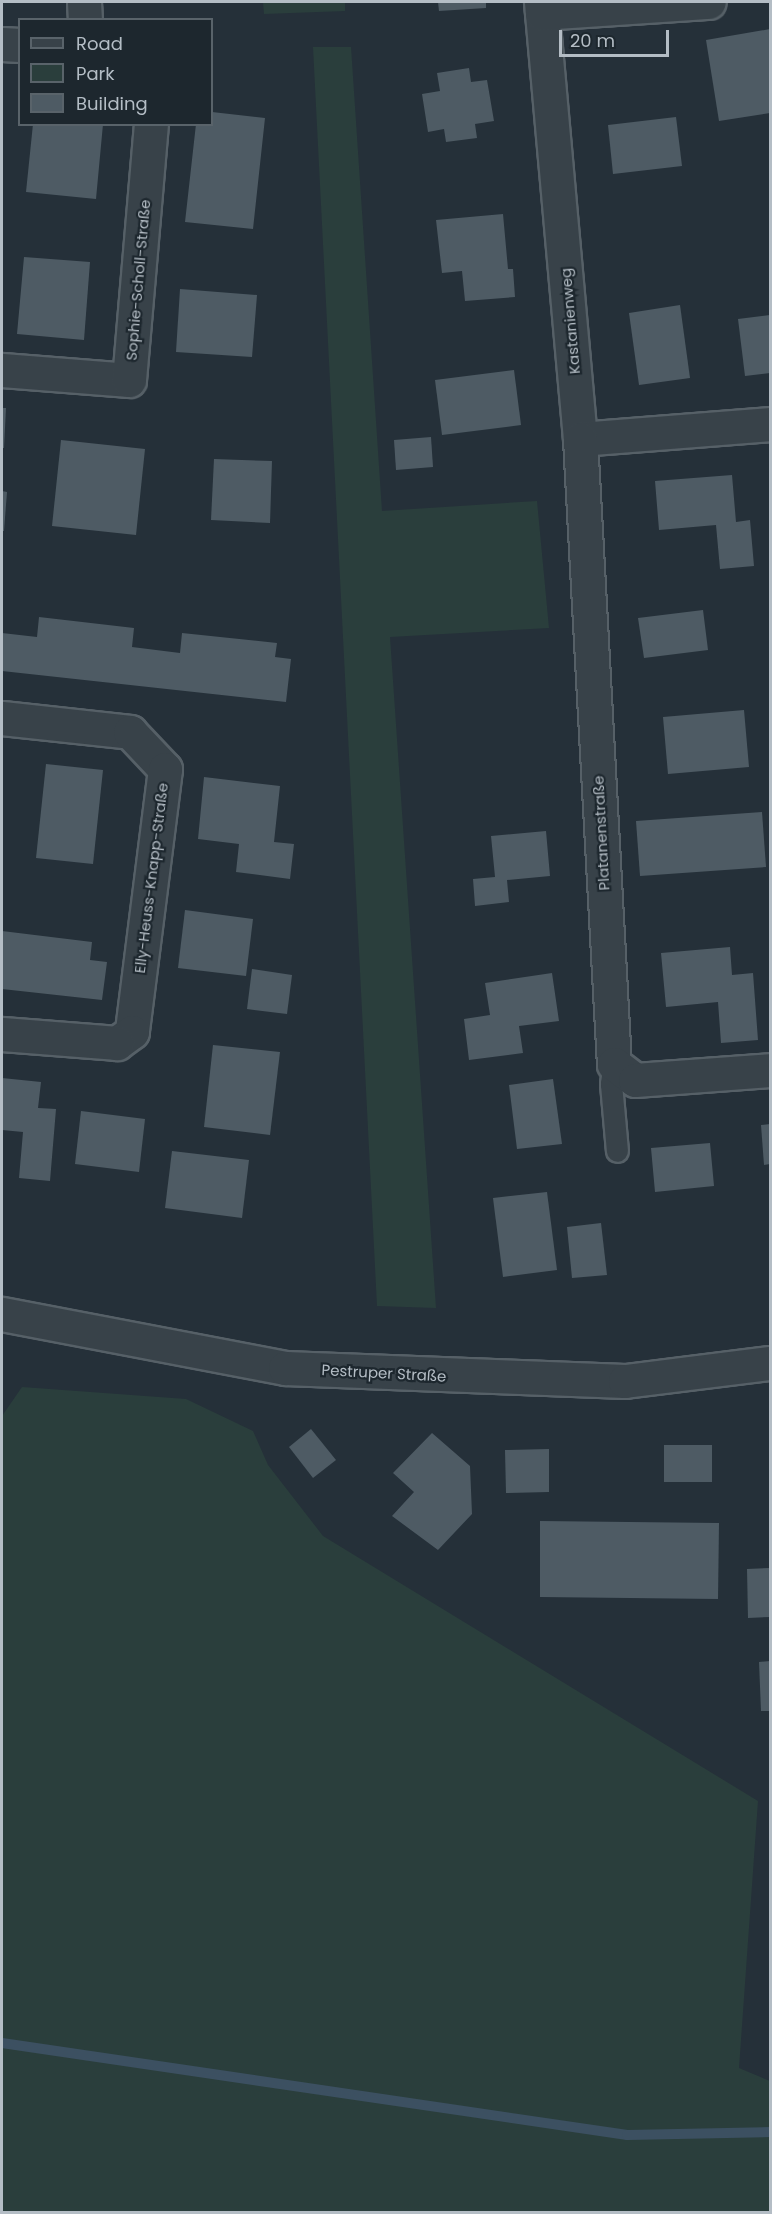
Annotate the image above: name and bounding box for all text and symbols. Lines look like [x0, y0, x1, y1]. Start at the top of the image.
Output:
legend [18, 18, 213, 126]
scale bar [562, 18, 672, 56]
text: 20 m [570, 28, 615, 53]
text: Road [76, 31, 123, 56]
text: Park [76, 61, 115, 86]
text: Building [76, 91, 148, 116]
street label: Sophie-Scholl-Straße [122, 199, 154, 361]
street label: Kastanienweg [556, 267, 584, 375]
street label: Platanenstraße [589, 775, 613, 891]
street label: Elly-Heuss-Knapp-Straße [130, 782, 172, 974]
street label: Pestruper Straße [321, 1361, 447, 1385]

